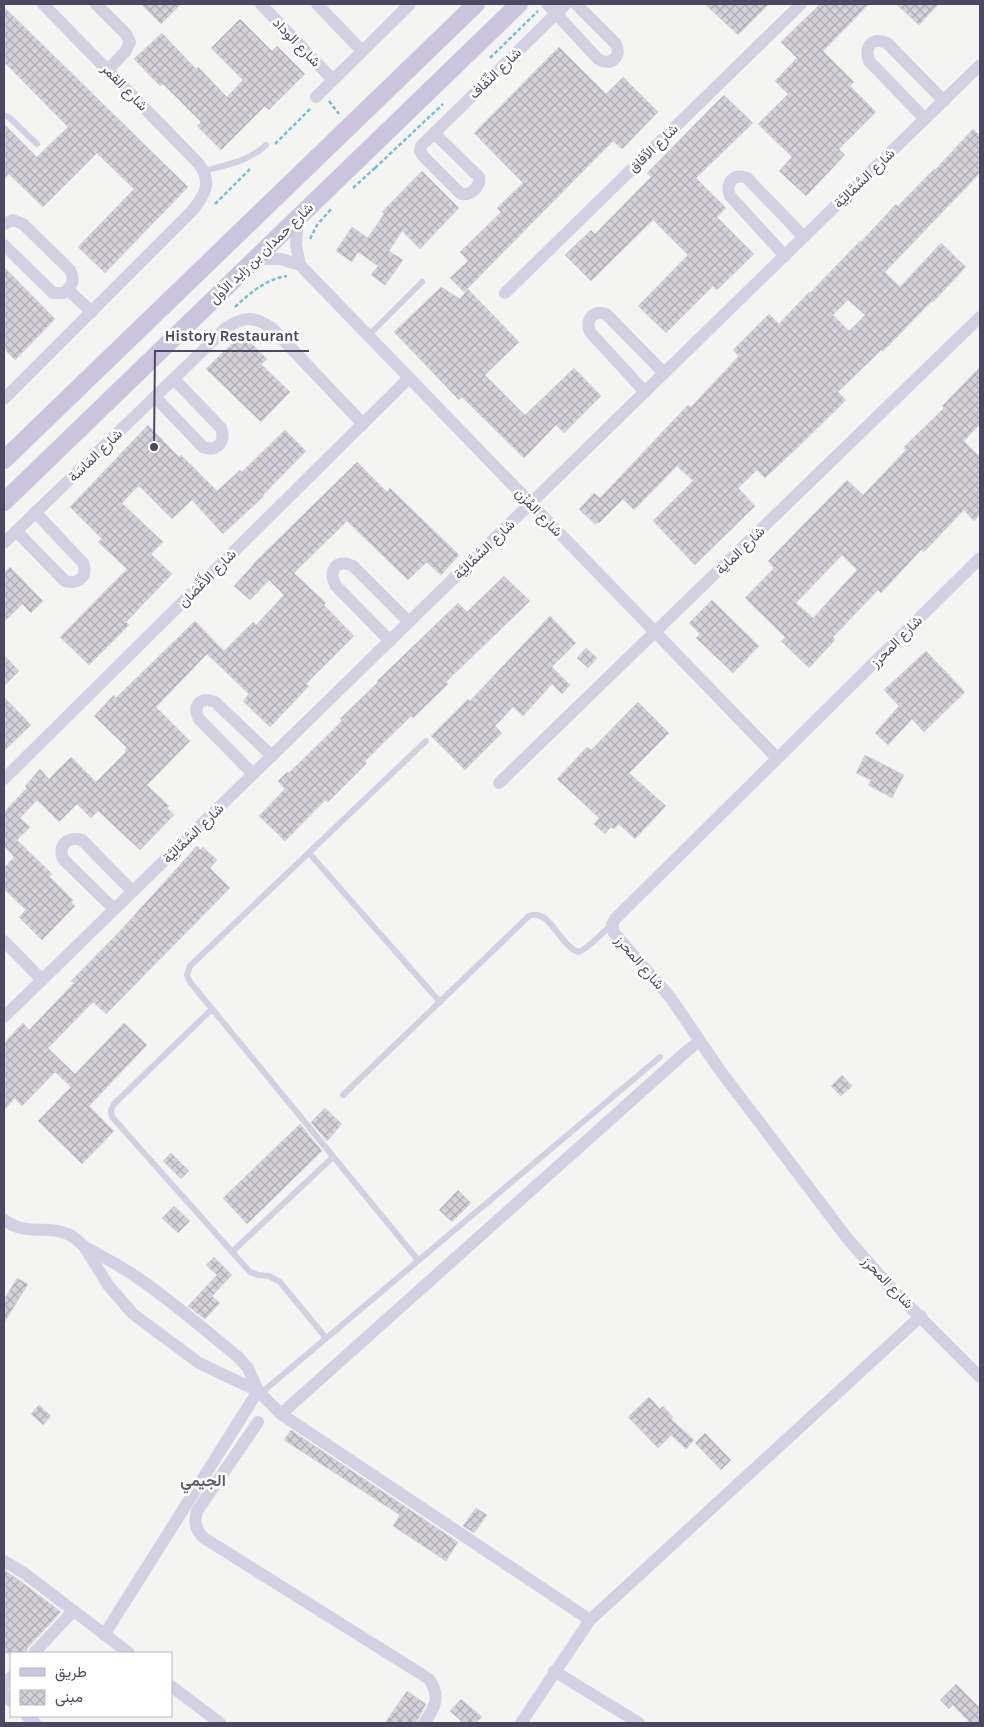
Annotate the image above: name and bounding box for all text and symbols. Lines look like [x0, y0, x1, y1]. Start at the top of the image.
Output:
street label: شارع الوداد [268, 14, 324, 72]
street label: شارع النِّفَاف [466, 44, 526, 104]
street label: شارع القمر [96, 59, 151, 116]
street label: شارع الآفاق [625, 121, 683, 178]
street label: شارع السَّمَّالِيَّة [830, 145, 900, 213]
street label: شارع حمدان بن زايد الأول [206, 199, 318, 309]
callout: History Restaurant [155, 321, 309, 351]
text: History Restaurant [165, 327, 299, 345]
street label: شارع المَاسَة [65, 425, 127, 487]
street label: شارع المُزْن [510, 484, 566, 542]
street label: شارع السَّمَّالِيَّة [450, 516, 520, 584]
street label: شارع الماية [712, 523, 770, 579]
street label: شارع الأَغْصَان [173, 544, 241, 612]
street label: شارع المحرز [866, 612, 927, 673]
street label: شارع السَّمَّالِيَّة [159, 800, 229, 868]
street label: شارع المحرز [609, 931, 668, 994]
street label: شارع المحرز [856, 1252, 917, 1313]
district label: الجيمي [180, 1471, 226, 1494]
legend [10, 1652, 172, 1717]
text: طريق [55, 1663, 87, 1682]
text: مبنى [55, 1688, 83, 1707]

